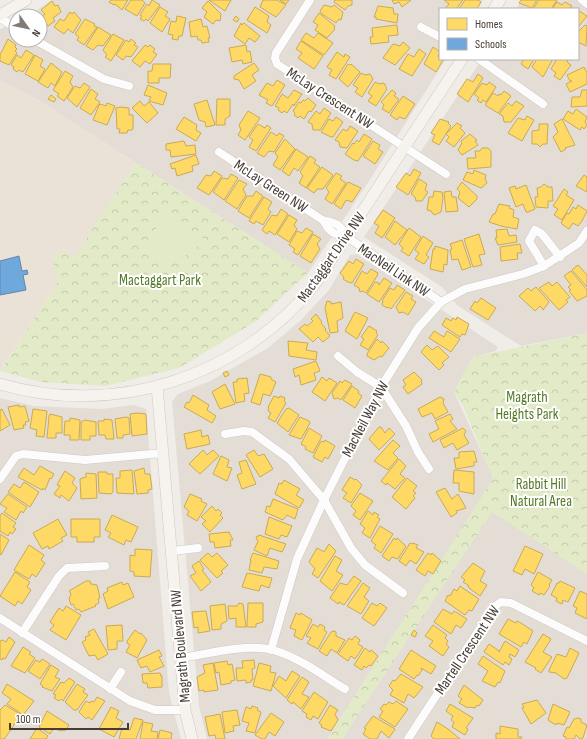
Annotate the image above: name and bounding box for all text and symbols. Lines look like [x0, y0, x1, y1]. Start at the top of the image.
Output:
north arrow [8, 8, 48, 48]
legend [439, 8, 579, 60]
text: Homes [475, 17, 503, 32]
text: N [29, 27, 43, 39]
text: Schools [475, 37, 507, 52]
street label: McLay Crescent NW [283, 63, 377, 134]
street label: McLay Green NW [230, 156, 311, 217]
street label: Mactaggart Drive NW [293, 208, 370, 306]
street label: MacNeil Link NW [354, 239, 433, 302]
park label: Mactaggart Park [119, 271, 201, 290]
street label: MacNeil Way NW [338, 378, 393, 460]
park label: Magrath Heights Park [495, 388, 559, 424]
park label: Rabbit Hill Natural Area [510, 475, 572, 511]
street label: Magrath Boulevard NW [166, 588, 195, 703]
street label: Martell Crescent NW [431, 602, 504, 698]
scale bar [10, 705, 128, 731]
text: 100 m [16, 712, 41, 727]

